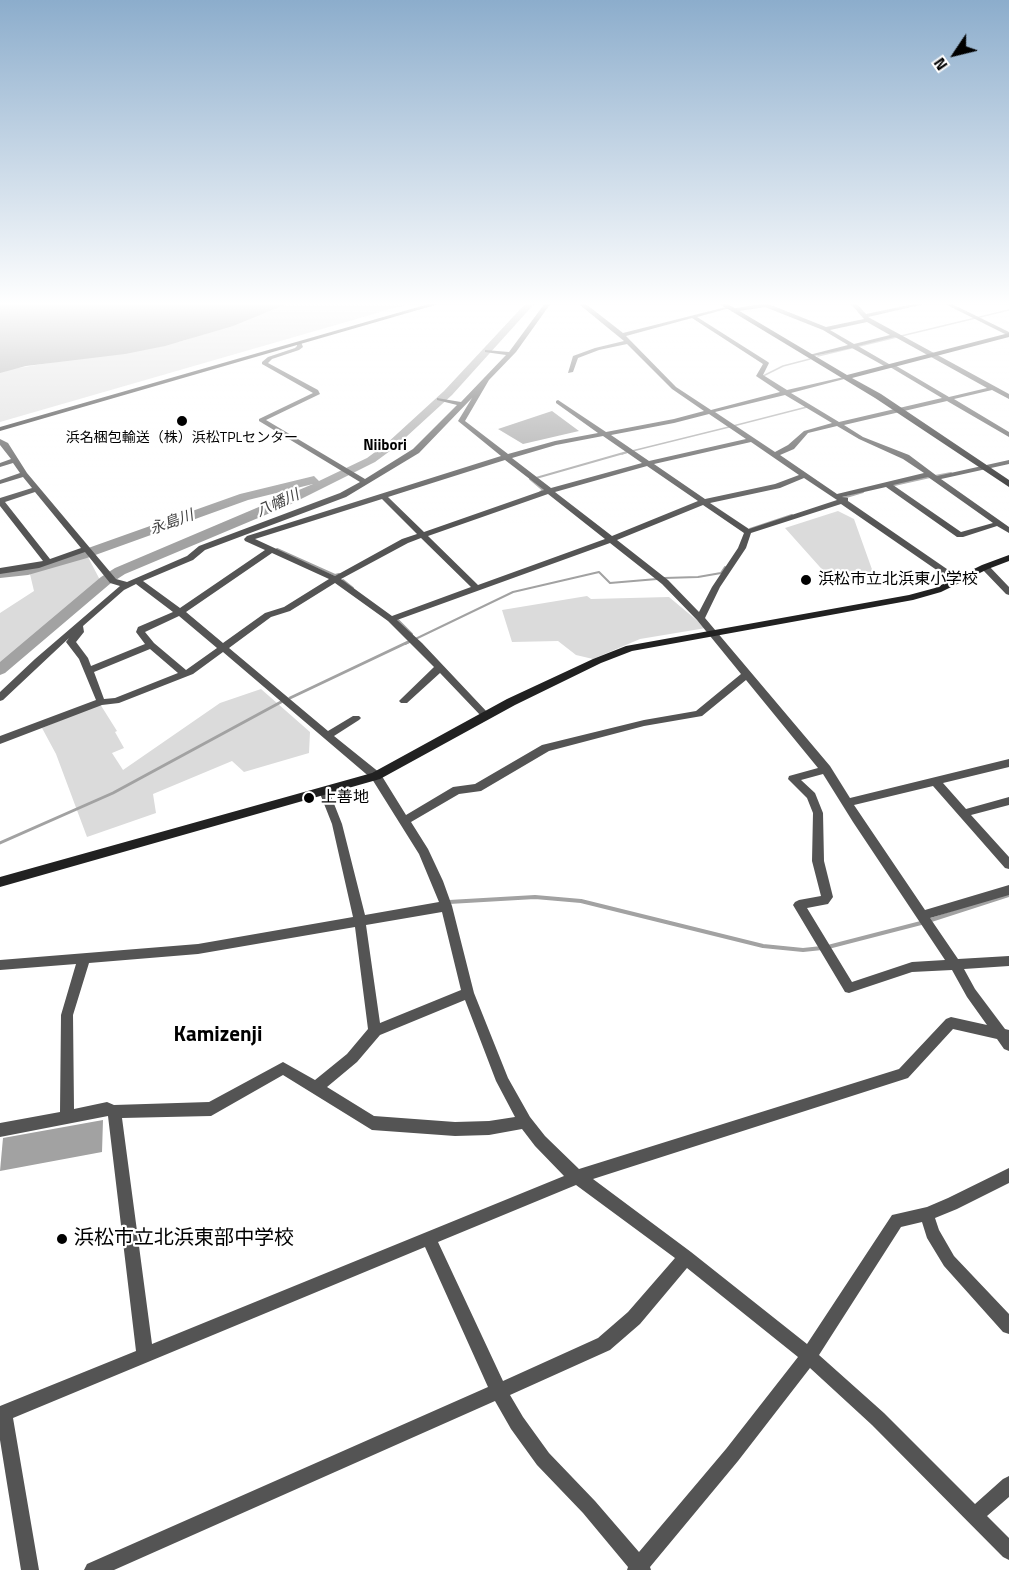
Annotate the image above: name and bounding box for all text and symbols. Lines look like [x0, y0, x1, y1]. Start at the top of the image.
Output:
north arrow [925, 24, 985, 84]
text: N [927, 53, 953, 76]
marker: 浜名梱包輸送（株）浜松TPLセンター [175, 414, 189, 428]
place label: 浜名梱包輸送（株）浜松TPLセンター [66, 431, 298, 447]
district label: Niibori [363, 437, 407, 455]
water label: 八幡川 [254, 487, 302, 521]
water label: 永島川 [148, 507, 196, 539]
place label: 浜松市立北浜東小学校 [818, 570, 978, 590]
marker: 浜松市立北浜東小学校 [799, 573, 813, 587]
place label: 上善地 [321, 788, 369, 808]
marker: 上善地 [302, 791, 316, 805]
district label: Kamizenji [174, 1023, 262, 1049]
place label: 浜松市立北浜東部中学校 [74, 1227, 294, 1251]
marker: 浜松市立北浜東部中学校 [55, 1232, 69, 1246]

